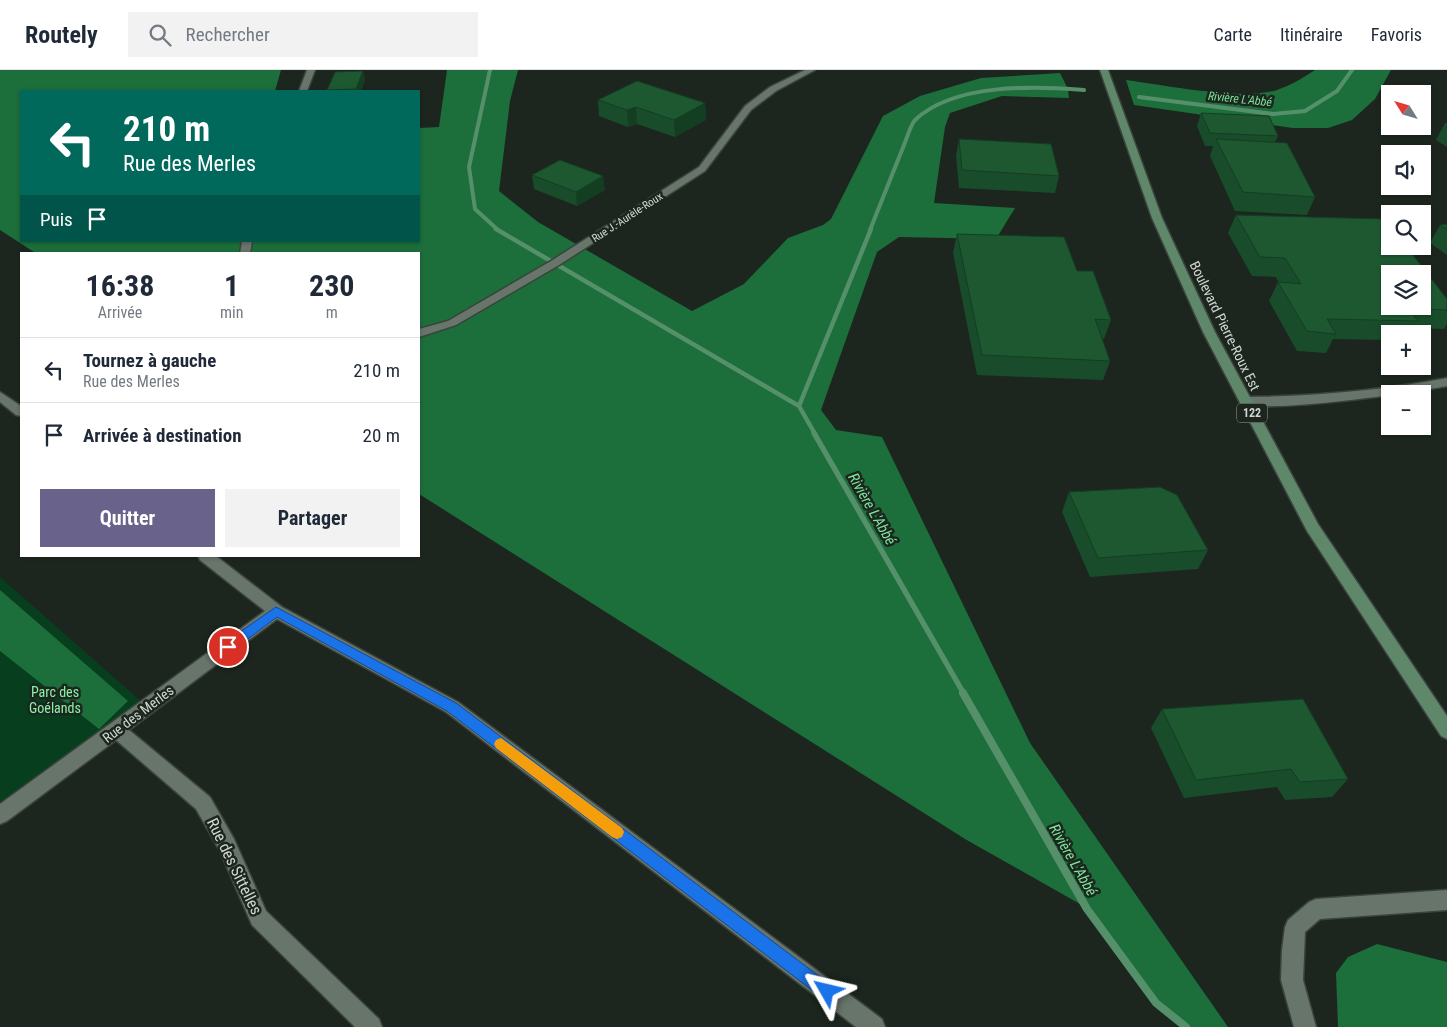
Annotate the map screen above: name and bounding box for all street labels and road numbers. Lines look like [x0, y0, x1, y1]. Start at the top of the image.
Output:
street label: Rue J.-Aurèle-Roux [589, 190, 665, 245]
street label: Boulevard Pierre-Roux Est [1187, 259, 1263, 393]
road number: 122 [1237, 403, 1267, 422]
street label: Rue des Merles [99, 682, 177, 746]
street label: Rue des Sittelles [203, 815, 266, 918]

